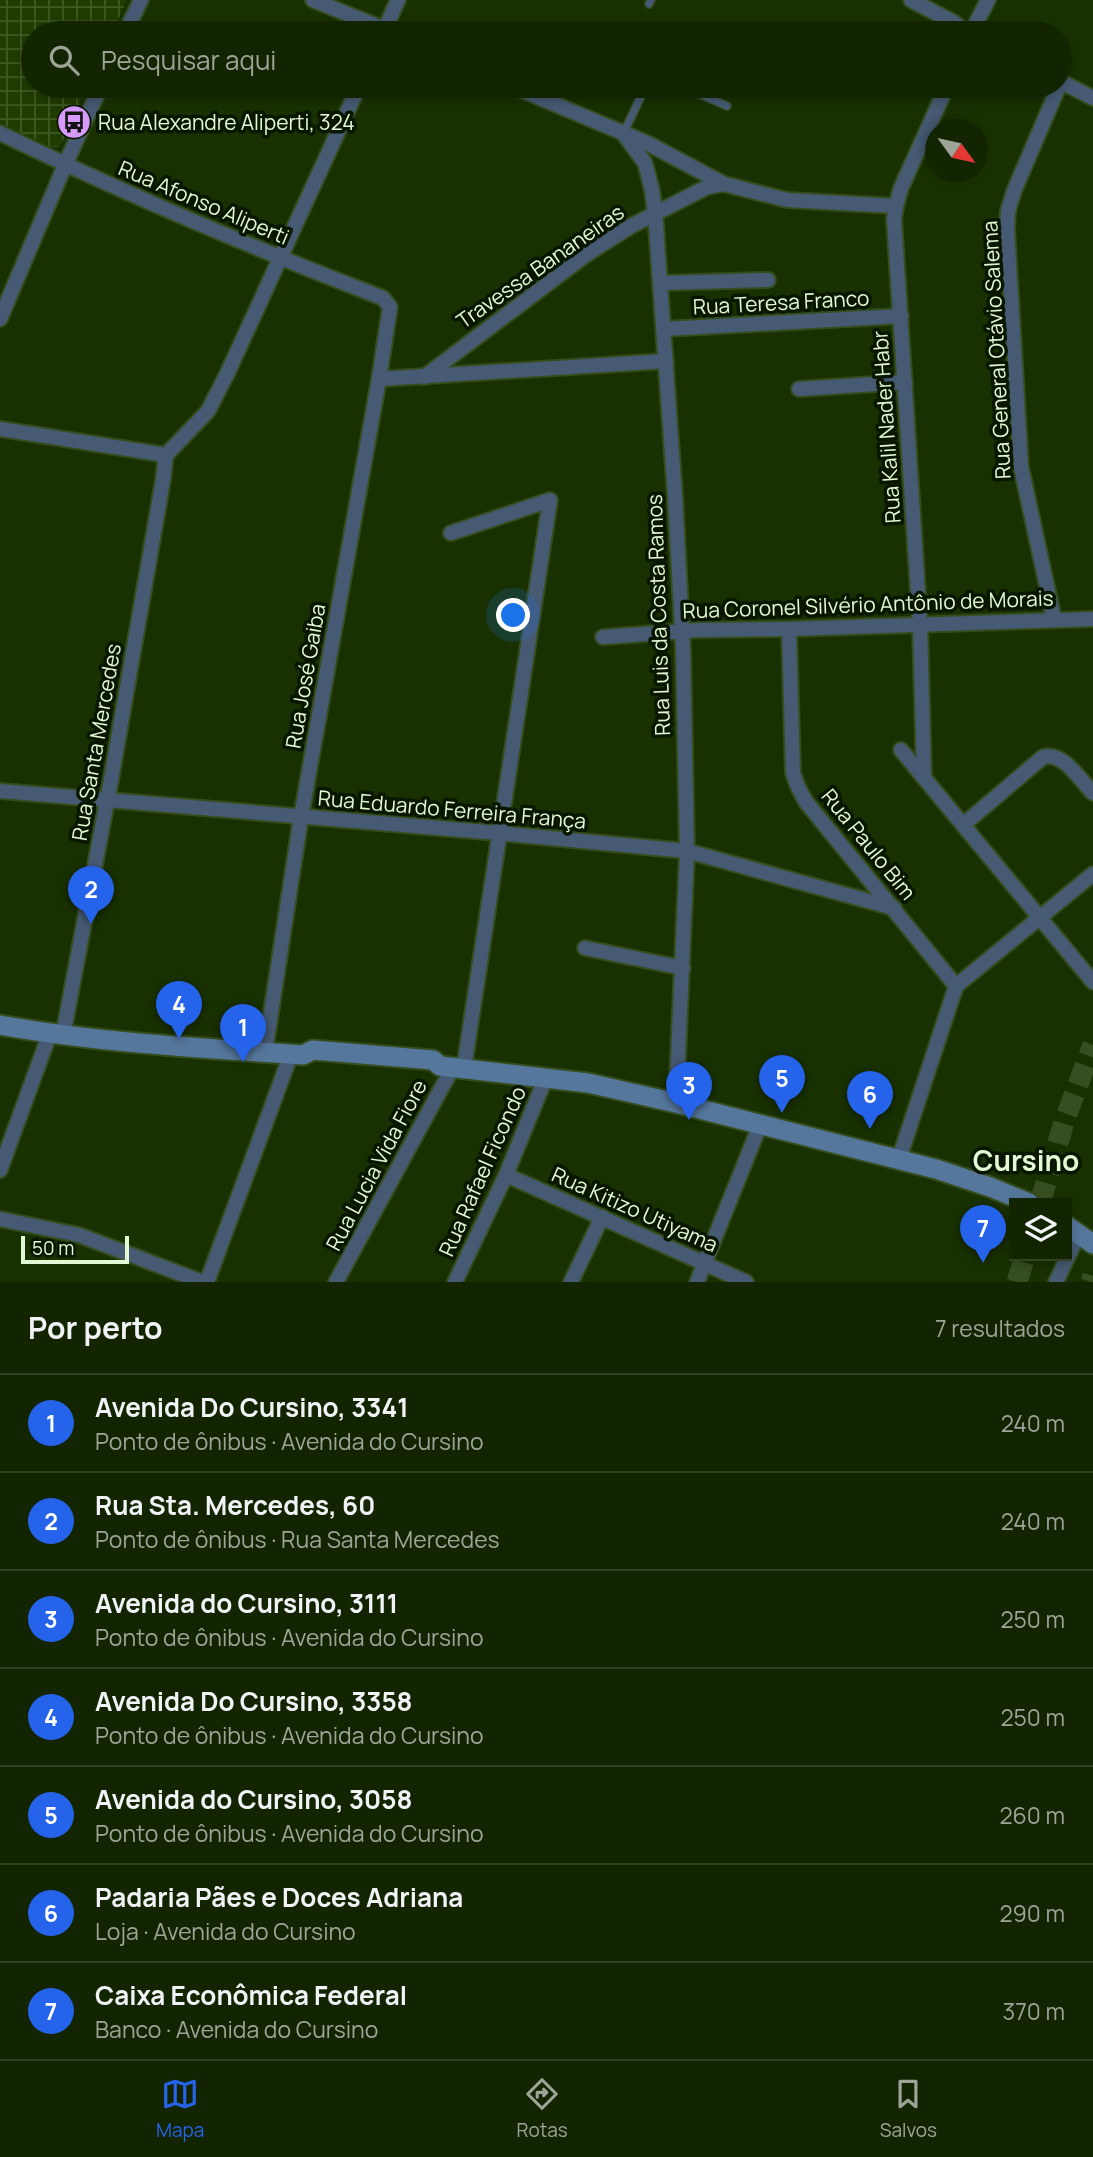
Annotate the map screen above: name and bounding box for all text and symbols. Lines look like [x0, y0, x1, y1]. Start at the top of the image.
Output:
search box [21, 21, 1072, 98]
icon: search [45, 41, 83, 79]
text: Pesquisar aqui [101, 42, 276, 78]
bus stop icon: Rua Alexandre Aliperti, 324 [55, 103, 93, 141]
place label: Rua Alexandre Aliperti, 324 [98, 108, 355, 136]
north arrow [925, 119, 988, 182]
street label: Rua Afonso Aliperti [114, 153, 294, 251]
street label: Travessa Bananeiras [451, 198, 629, 334]
street label: Rua General Otávio Salema [975, 220, 1017, 480]
street label: Rua Teresa Franco [692, 283, 870, 321]
street label: Rua Kalil Nader Habr [865, 329, 907, 524]
street label: Rua Luis da Costa Ramos [640, 494, 676, 736]
street label: Rua Coronel Silvério Antônio de Morais [682, 584, 1054, 624]
your location [496, 598, 530, 632]
street label: Rua José Gaiba [278, 601, 332, 751]
street label: Rua Santa Mercedes [65, 641, 127, 843]
street label: Rua Eduardo Ferreira França [317, 783, 587, 835]
street label: Rua Paulo Bim [816, 783, 922, 905]
pin: 2 [68, 866, 114, 924]
pin: 4 [156, 981, 202, 1039]
pin: 1 [220, 1004, 266, 1062]
pin: 5 [759, 1055, 805, 1113]
pin: 3 [666, 1062, 712, 1120]
pin: 6 [847, 1071, 893, 1129]
street label: Rua Lucia Vida Fiore [319, 1075, 433, 1255]
street label: Rua Rafael Ficondo [432, 1082, 532, 1260]
district label: Cursino [973, 1141, 1079, 1179]
street label: Rua Kitizo Utiyama [548, 1160, 722, 1258]
map controls [1009, 1198, 1072, 1261]
button: layers [1009, 1198, 1072, 1261]
pin: 7 [960, 1205, 1006, 1263]
scale bar [21, 1233, 130, 1265]
text: 50 m [32, 1235, 74, 1261]
text: Por perto [28, 1307, 163, 1348]
text: 7 resultados [935, 1312, 1065, 1344]
text: Avenida Do Cursino, 3341 [95, 1389, 409, 1425]
text: 1 [46, 1407, 56, 1439]
text: 240 m [1001, 1407, 1065, 1439]
text: Ponto de ônibus · Avenida do Cursino [95, 1425, 484, 1457]
text: Rua Sta. Mercedes, 60 [95, 1487, 375, 1523]
text: 2 [44, 1505, 58, 1537]
text: 240 m [1001, 1505, 1065, 1537]
text: Ponto de ônibus · Rua Santa Mercedes [95, 1523, 500, 1555]
text: Avenida do Cursino, 3111 [95, 1585, 398, 1621]
text: 3 [44, 1603, 58, 1635]
text: 250 m [1000, 1603, 1065, 1635]
text: Ponto de ônibus · Avenida do Cursino [95, 1621, 484, 1653]
text: Avenida Do Cursino, 3358 [95, 1683, 413, 1719]
text: 4 [44, 1701, 58, 1733]
text: 250 m [1000, 1701, 1065, 1733]
text: Ponto de ônibus · Avenida do Cursino [95, 1719, 484, 1751]
text: Avenida do Cursino, 3058 [95, 1781, 412, 1817]
text: 5 [44, 1799, 58, 1831]
text: 260 m [999, 1799, 1065, 1831]
text: Ponto de ônibus · Avenida do Cursino [95, 1817, 484, 1849]
text: Padaria Pães e Doces Adriana [95, 1879, 463, 1915]
text: 6 [44, 1897, 58, 1929]
text: 290 m [999, 1897, 1065, 1929]
text: Loja · Avenida do Cursino [95, 1915, 356, 1947]
text: Caixa Econômica Federal [95, 1977, 407, 2013]
text: 7 [45, 1995, 57, 2027]
text: 370 m [1003, 1995, 1065, 2027]
text: Banco · Avenida do Cursino [95, 2013, 378, 2045]
tab: Mapa [156, 2075, 204, 2143]
tab: Rotas [516, 2075, 568, 2143]
tab: Salvos [880, 2075, 937, 2143]

